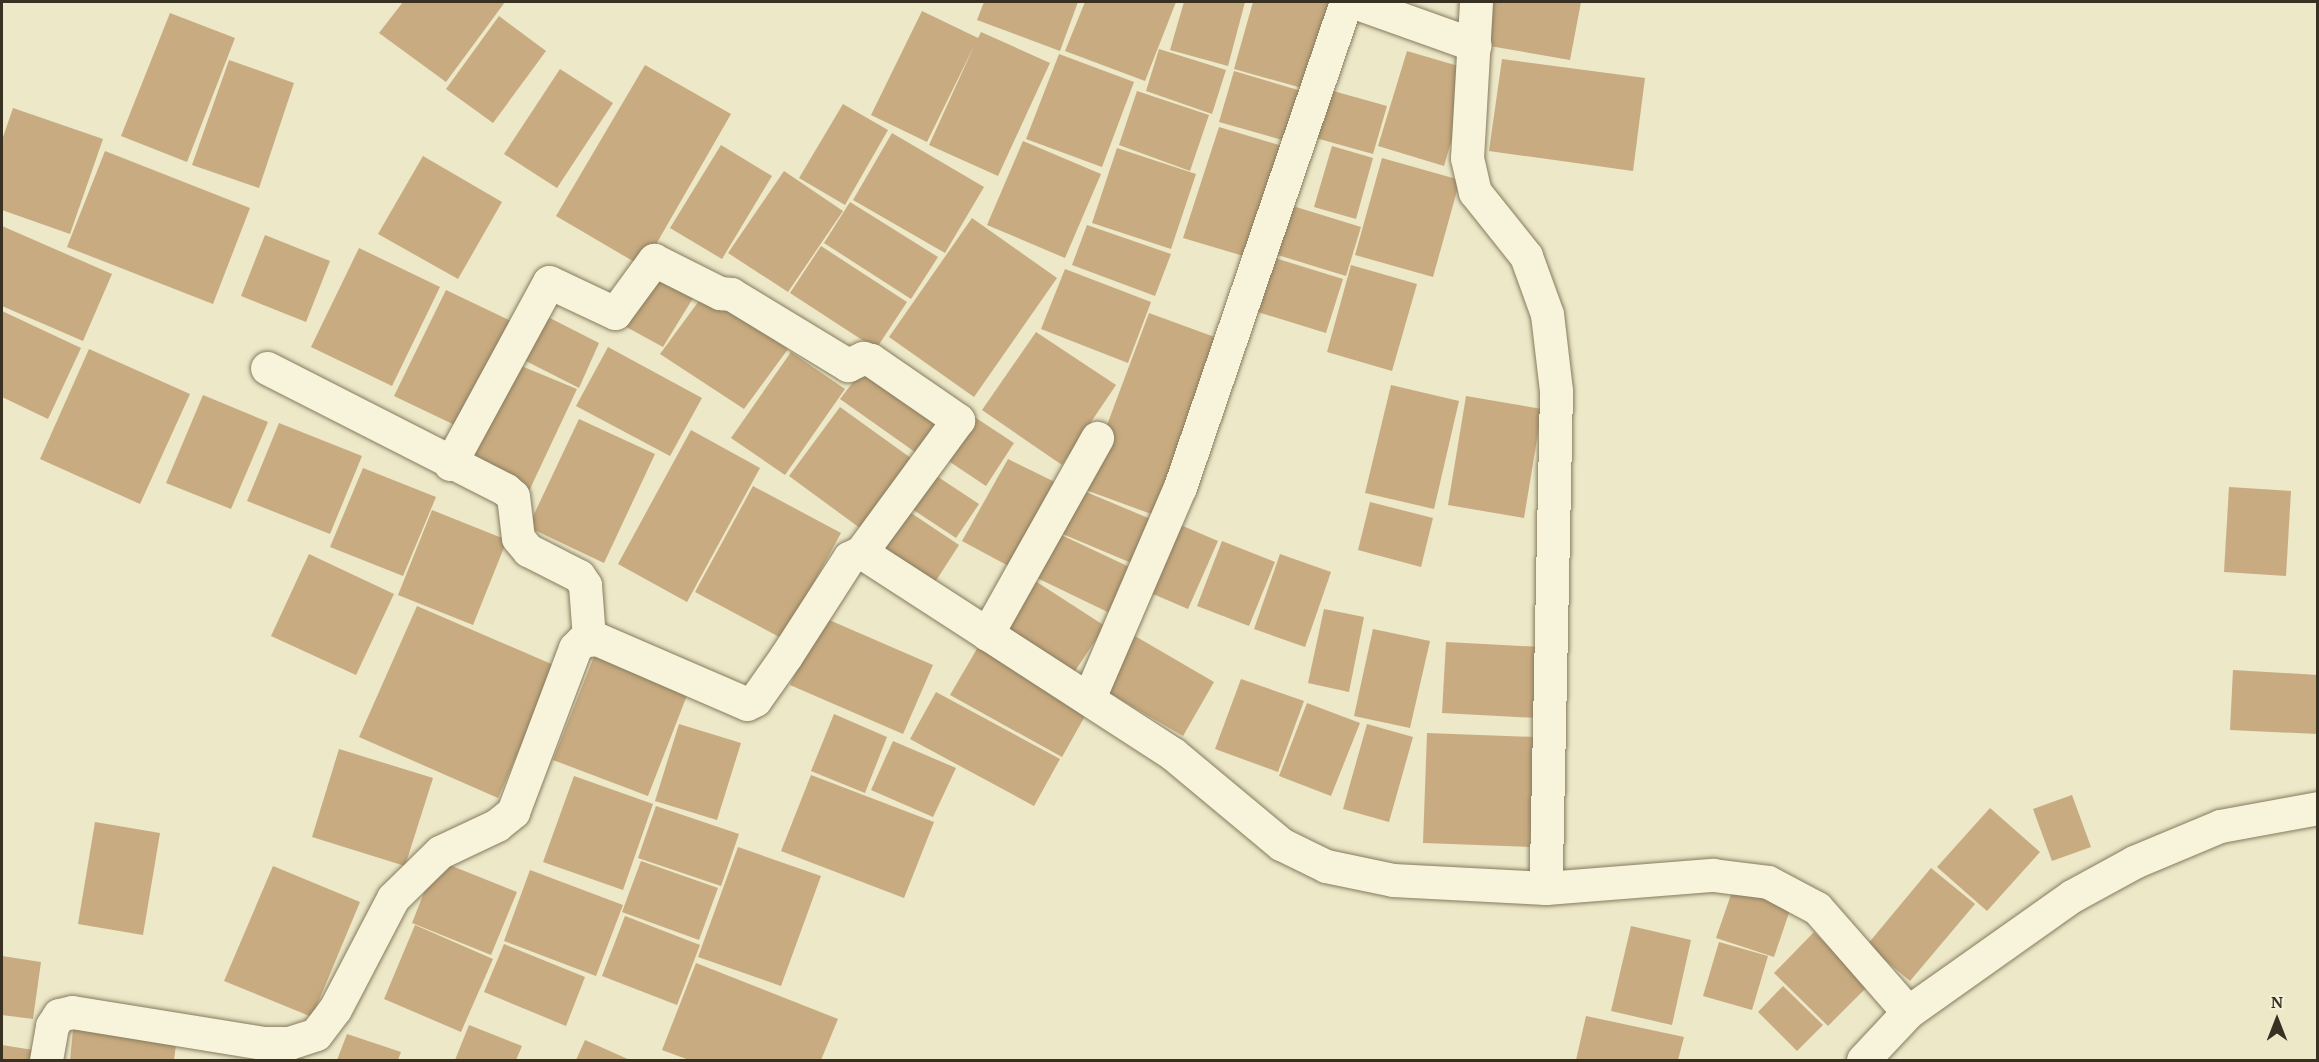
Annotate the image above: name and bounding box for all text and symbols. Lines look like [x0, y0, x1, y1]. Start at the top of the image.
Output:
north arrow [2247, 990, 2307, 1050]
text: N [2271, 991, 2283, 1013]

